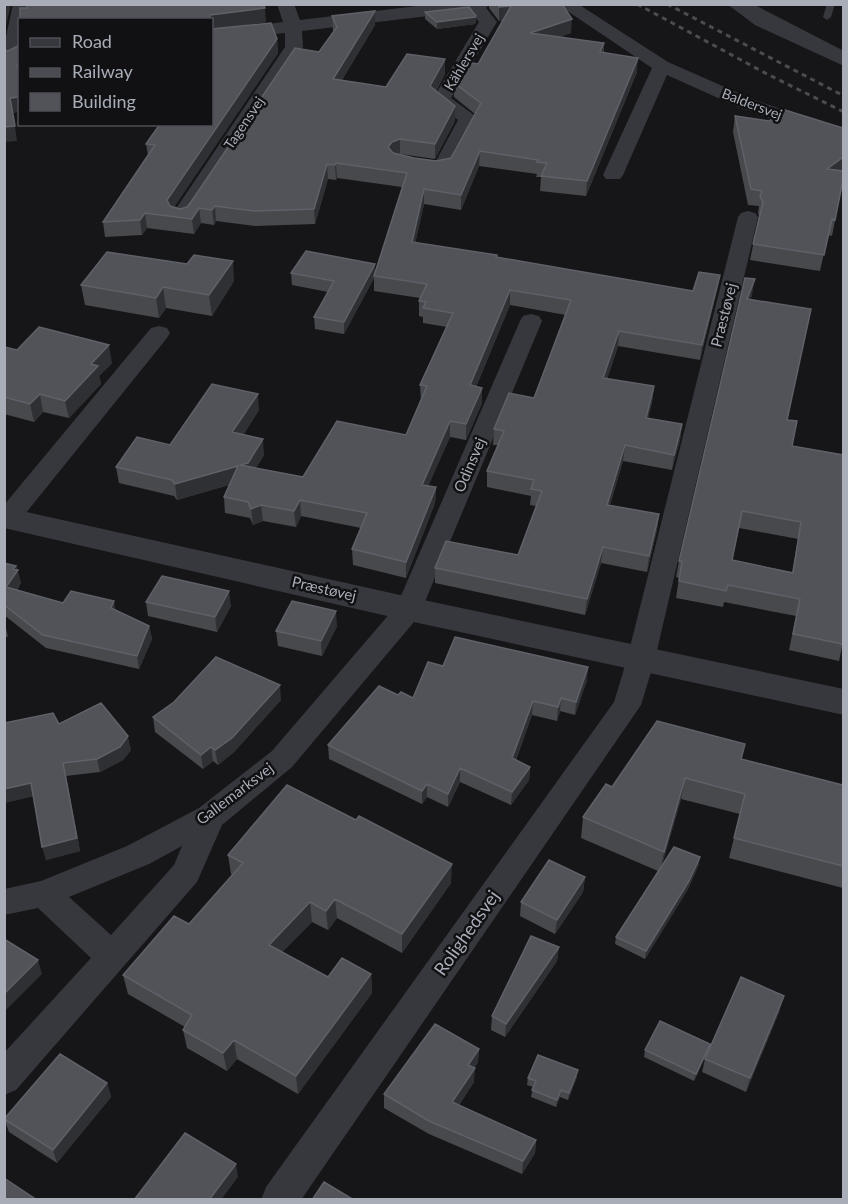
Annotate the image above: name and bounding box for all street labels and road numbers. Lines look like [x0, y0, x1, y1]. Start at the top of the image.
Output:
street label: Kählersvej [440, 30, 487, 93]
street label: Baldersvej [720, 84, 785, 123]
street label: Tagensvej [220, 93, 267, 152]
street label: Præstøvej [706, 281, 740, 349]
street label: Odinsvej [450, 435, 489, 495]
street label: Præstøvej [290, 572, 358, 604]
street label: Gallemarksvej [192, 758, 276, 828]
street label: Rolighedsvej [429, 886, 504, 979]

